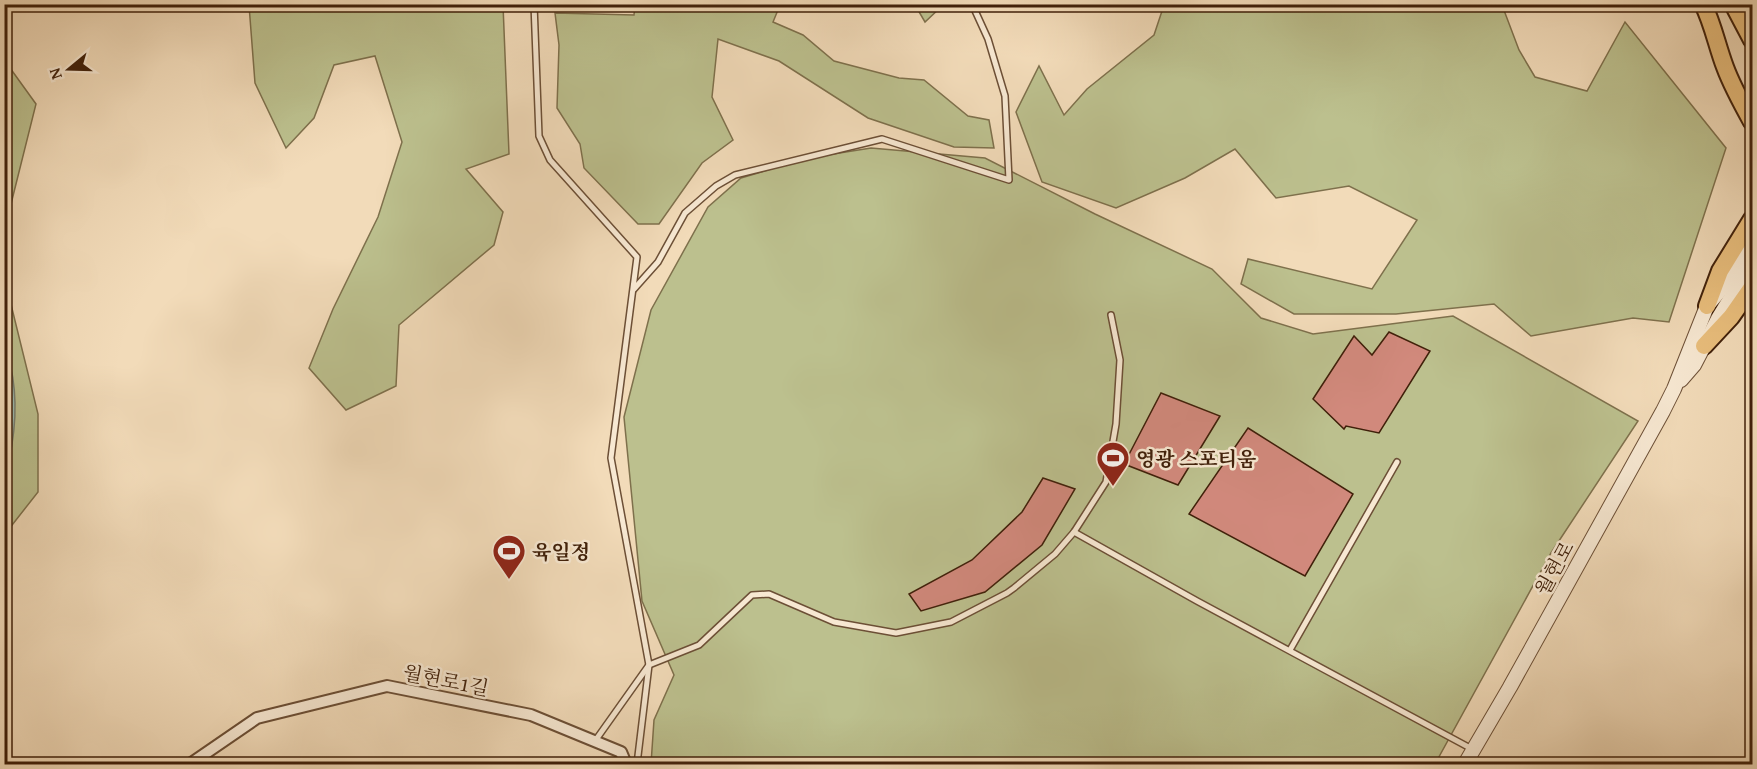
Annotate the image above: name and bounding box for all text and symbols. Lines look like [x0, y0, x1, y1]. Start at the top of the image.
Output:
north arrow [39, 39, 99, 99]
text: N [42, 65, 68, 83]
sports icon: 영광 스포티움 [1095, 440, 1131, 487]
place label: 영광 스포티움 [1136, 444, 1256, 473]
sports icon: 육일정 [491, 533, 527, 580]
street label: 월현로 [1527, 536, 1581, 600]
place label: 육일정 [532, 537, 590, 566]
street label: 월현로1길 [401, 657, 491, 703]

